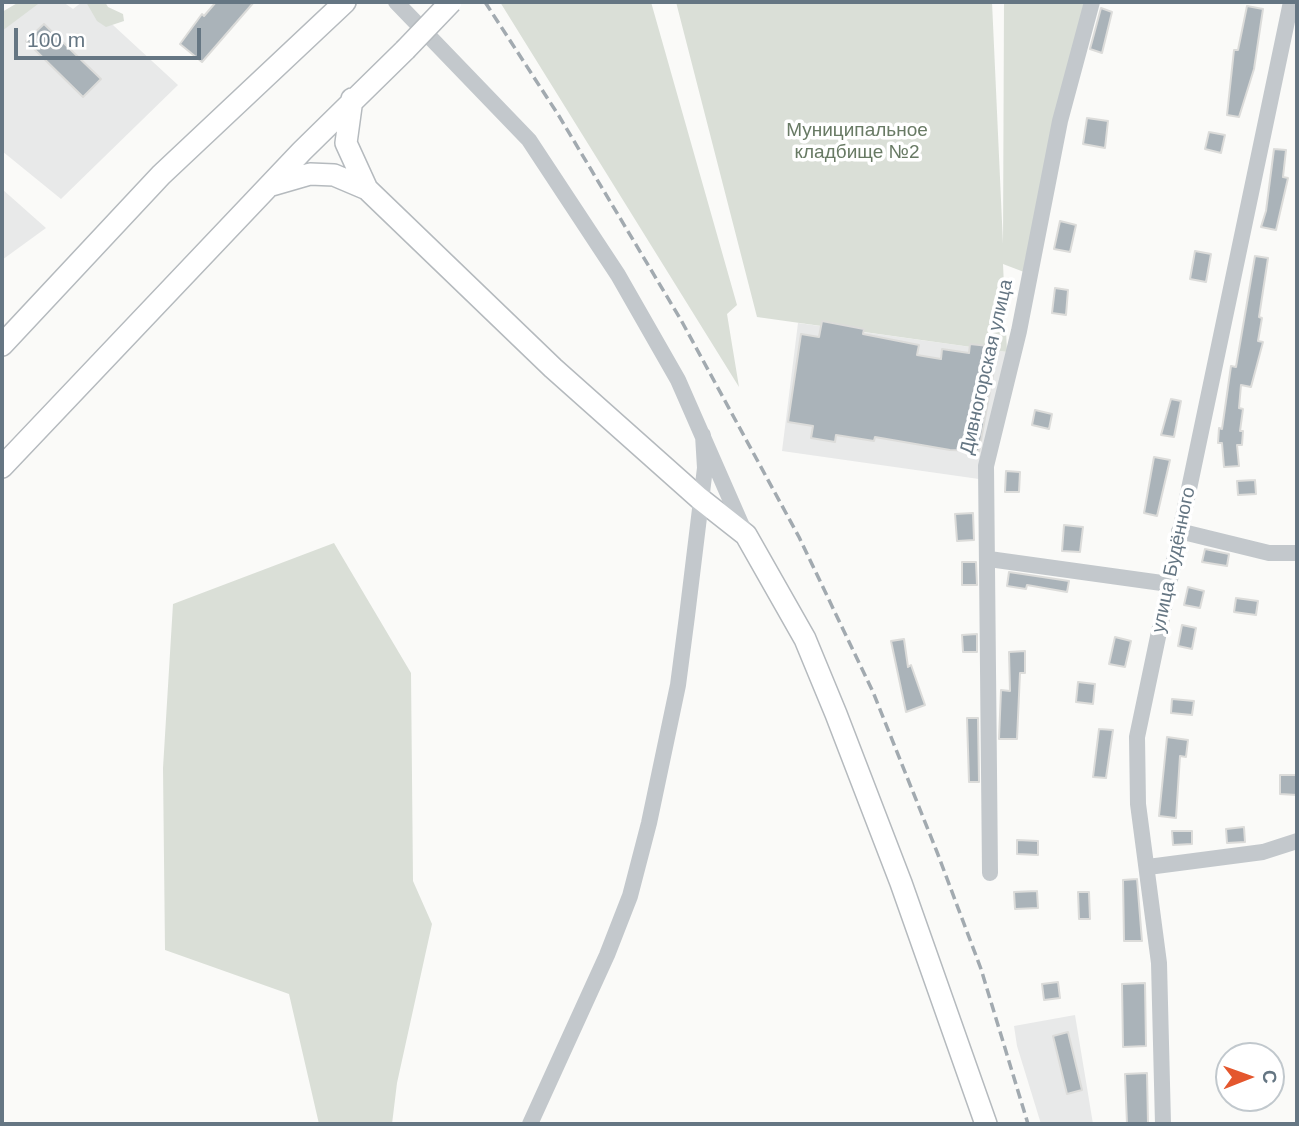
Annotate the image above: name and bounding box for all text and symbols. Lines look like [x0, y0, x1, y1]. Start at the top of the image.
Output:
scale bar [18, 14, 205, 58]
text: 100 m [27, 28, 85, 51]
park label: Муниципальное кладбище №2 [786, 120, 928, 164]
street label: Дивногорская улица [956, 277, 1018, 457]
street label: улица Будённого [1147, 485, 1201, 635]
north arrow [1215, 1042, 1285, 1112]
text: С [1259, 1070, 1280, 1084]

